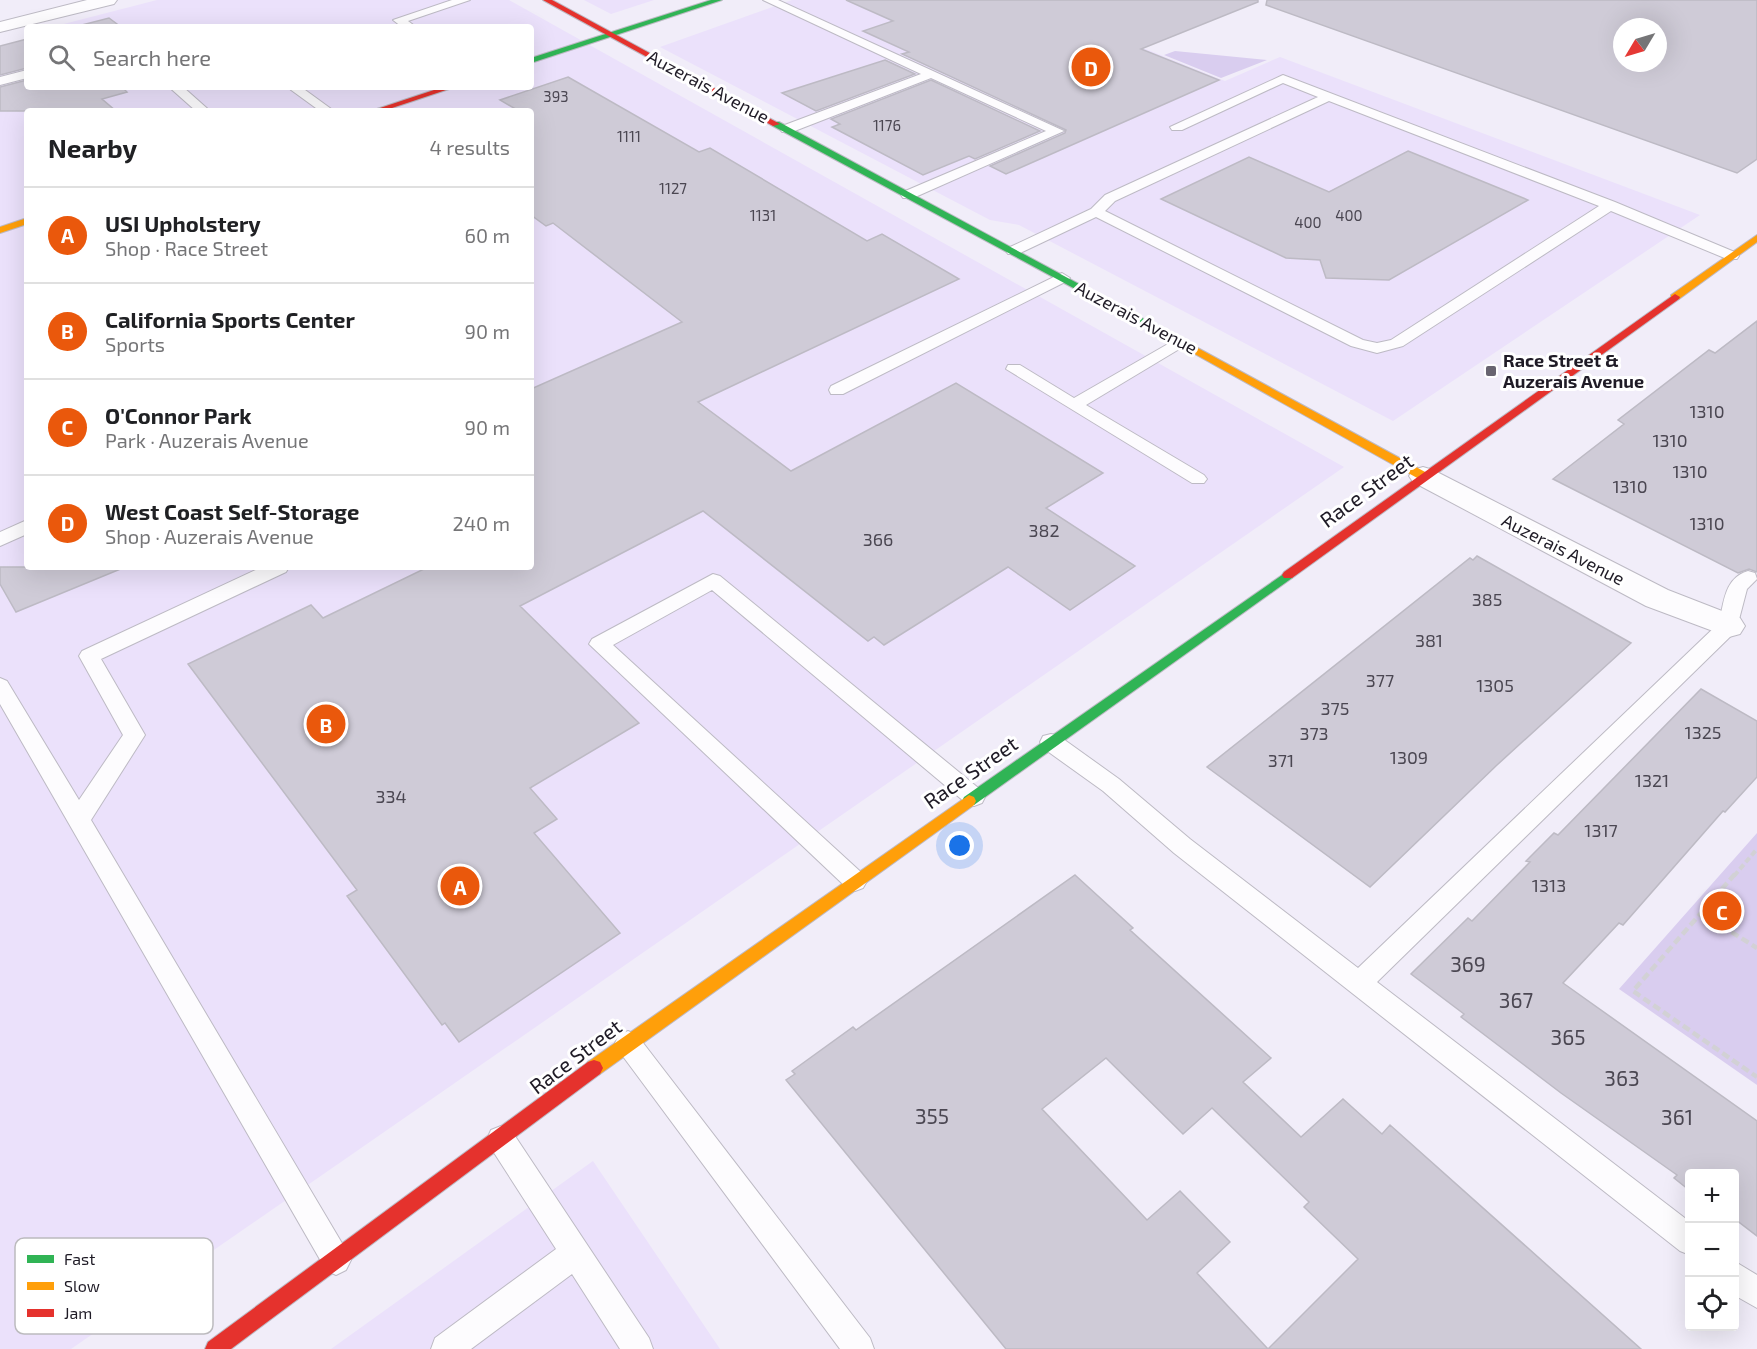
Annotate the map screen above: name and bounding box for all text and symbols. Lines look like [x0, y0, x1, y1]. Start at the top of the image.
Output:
north arrow [1613, 18, 1667, 72]
search box [24, 24, 534, 90]
icon: search [45, 41, 78, 74]
text: Search here [93, 44, 211, 70]
pin: D [1072, 44, 1110, 90]
street label: Auzerais Avenue [644, 45, 773, 127]
house number: 393 [543, 87, 569, 105]
house number: 1176 [873, 116, 901, 134]
house number: 1111 [617, 127, 641, 145]
text: Nearby [48, 132, 137, 163]
text: 4 results [430, 135, 510, 159]
house number: 1127 [659, 179, 687, 197]
house number: 1131 [750, 206, 776, 224]
house number: 400 [1335, 206, 1363, 224]
text: USI Upholstery [105, 210, 261, 236]
house number: 400 [1294, 213, 1322, 231]
text: A [61, 223, 74, 247]
text: 60 m [465, 223, 510, 247]
text: Shop · Race Street [105, 236, 268, 260]
street label: Auzerais Avenue [1072, 276, 1201, 358]
text: California Sports Center [105, 306, 355, 332]
text: B [61, 319, 74, 343]
text: 90 m [465, 319, 510, 343]
text: Sports [105, 332, 165, 356]
place label: Race Street & Auzerais Avenue [1503, 349, 1644, 392]
marker: Race Street & Auzerais Avenue [1484, 364, 1498, 378]
house number: 1310 [1689, 400, 1725, 422]
text: O'Connor Park [105, 402, 252, 428]
text: C [62, 415, 73, 439]
text: 90 m [465, 415, 510, 439]
text: Park · Auzerais Avenue [105, 428, 309, 452]
house number: 1310 [1652, 429, 1688, 451]
street label: Race Street [1315, 448, 1418, 532]
house number: 1310 [1672, 460, 1708, 482]
house number: 1310 [1612, 475, 1648, 497]
text: West Coast Self-Storage [105, 498, 359, 524]
street label: Auzerais Avenue [1498, 509, 1629, 590]
text: D [61, 511, 74, 535]
text: 240 m [452, 511, 510, 535]
house number: 1310 [1689, 512, 1725, 534]
house number: 382 [1028, 519, 1060, 541]
text: Shop · Auzerais Avenue [105, 524, 314, 548]
house number: 366 [863, 528, 893, 550]
house number: 385 [1472, 588, 1502, 610]
house number: 381 [1415, 629, 1443, 651]
house number: 377 [1366, 669, 1394, 691]
house number: 1305 [1476, 674, 1514, 696]
house number: 375 [1321, 697, 1349, 719]
pin: B [306, 702, 346, 746]
house number: 1325 [1685, 721, 1721, 743]
house number: 373 [1299, 722, 1329, 744]
street label: Race Street [918, 730, 1022, 813]
house number: 1309 [1390, 746, 1428, 768]
house number: 371 [1268, 749, 1294, 771]
house number: 1321 [1635, 769, 1669, 791]
house number: 334 [375, 785, 407, 807]
house number: 1317 [1584, 819, 1618, 841]
your location [945, 831, 974, 860]
pin: A [440, 864, 480, 908]
house number: 1313 [1532, 874, 1566, 896]
pin: C [1702, 888, 1742, 934]
house number: 369 [1450, 951, 1486, 976]
house number: 367 [1499, 987, 1533, 1012]
street label: Race Street [524, 1013, 626, 1099]
house number: 365 [1551, 1024, 1585, 1049]
house number: 363 [1604, 1065, 1640, 1090]
house number: 355 [915, 1103, 949, 1128]
house number: 361 [1661, 1104, 1693, 1129]
map controls [1685, 1169, 1739, 1331]
button: + [1685, 1169, 1739, 1223]
button: − [1685, 1223, 1739, 1277]
legend [15, 1238, 213, 1334]
text: Fast [64, 1249, 95, 1268]
text: Slow [64, 1276, 100, 1295]
button: locate [1685, 1277, 1739, 1331]
text: Jam [64, 1303, 92, 1322]

